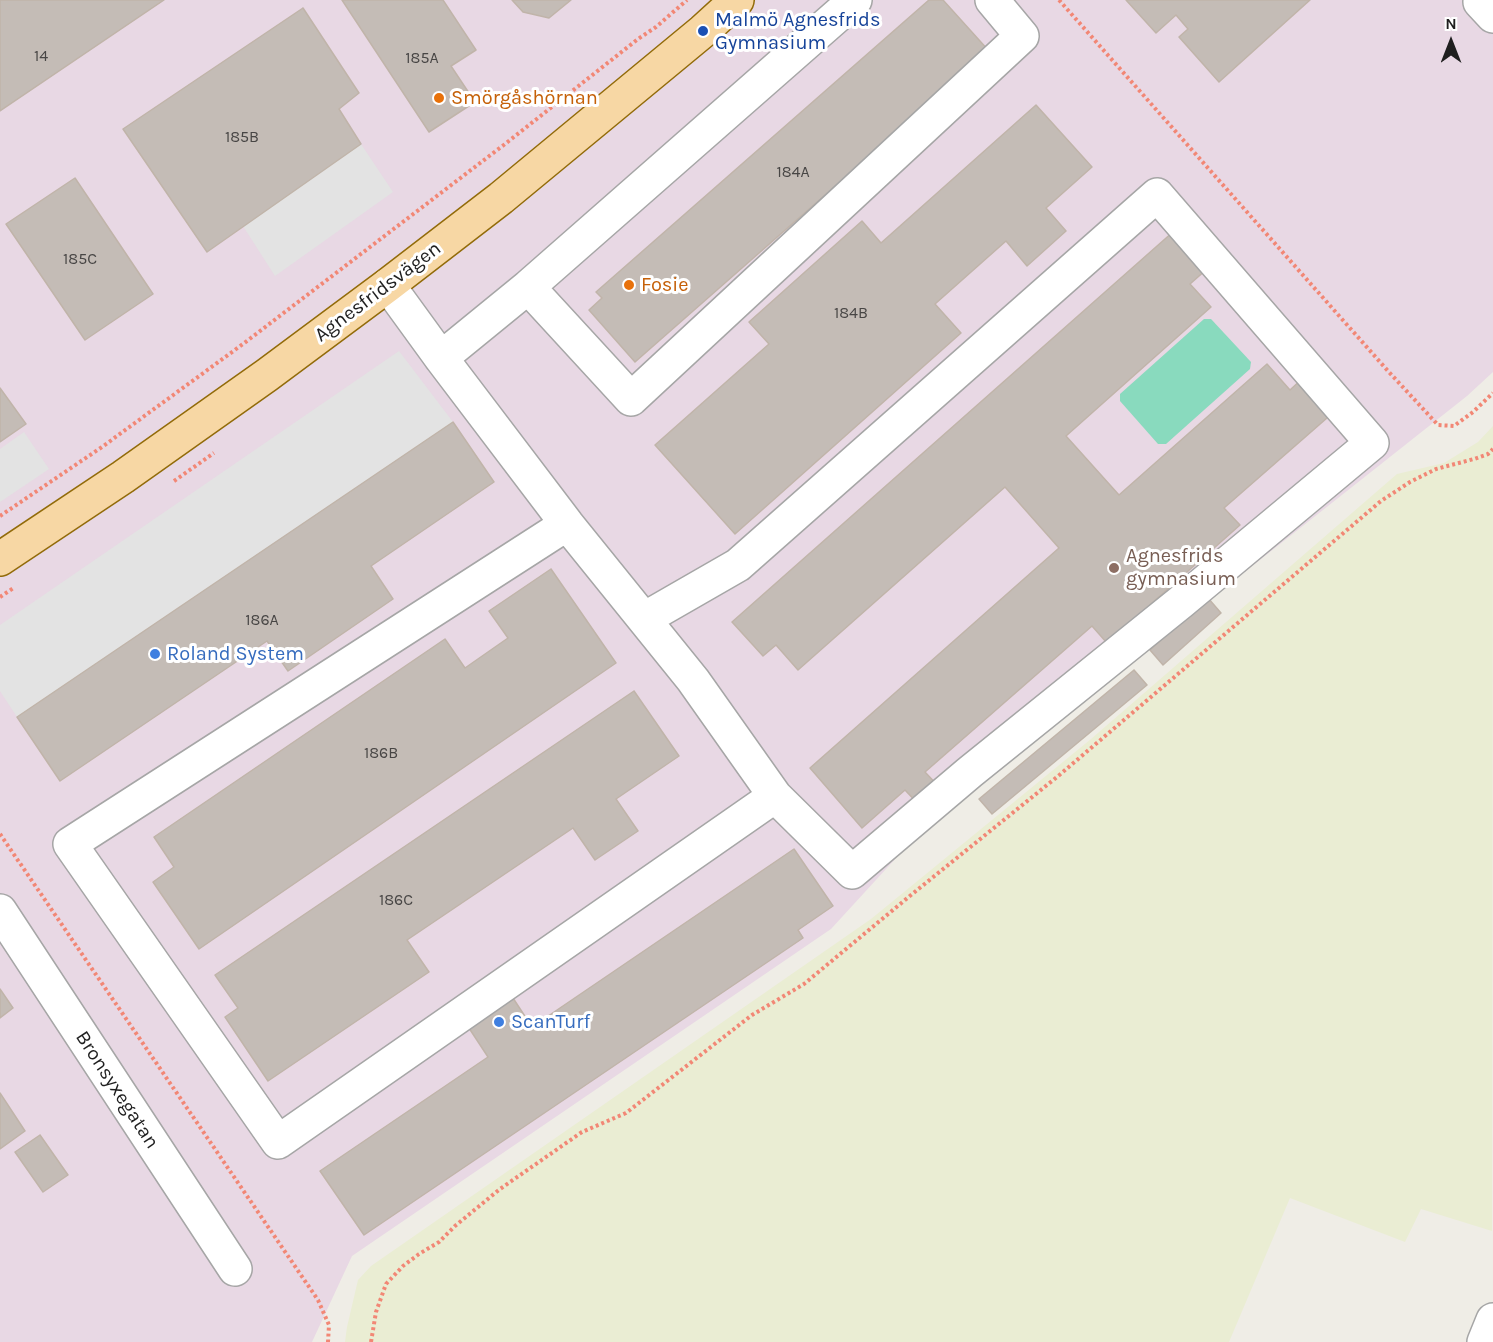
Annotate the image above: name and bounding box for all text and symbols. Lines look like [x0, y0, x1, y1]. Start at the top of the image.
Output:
place label: Malmö Agnesfrids Gymnasium [715, 8, 880, 55]
north arrow [1421, 12, 1481, 72]
text: N [1445, 14, 1457, 33]
marker: Malmö Agnesfrids Gymnasium [696, 24, 710, 38]
house number: 14 [34, 46, 48, 66]
house number: 185A [405, 48, 439, 68]
place label: Smörgåshörnan [451, 86, 598, 110]
marker: Smörgåshörnan [432, 91, 446, 105]
house number: 185B [225, 127, 259, 147]
house number: 184A [776, 162, 810, 182]
street label: Agnesfridsvägen [310, 237, 446, 347]
house number: 185C [63, 249, 97, 269]
place label: Fosie [641, 273, 689, 297]
marker: Fosie [622, 278, 636, 292]
house number: 184B [834, 303, 868, 323]
place label: Agnesfrids gymnasium [1126, 544, 1236, 591]
marker: Agnesfrids gymnasium [1107, 561, 1121, 575]
house number: 186A [245, 610, 279, 630]
place label: Roland System [167, 642, 304, 666]
marker: Roland System [148, 647, 162, 661]
house number: 186B [364, 743, 398, 763]
house number: 186C [379, 890, 413, 910]
place label: ScanTurf [511, 1010, 590, 1034]
marker: ScanTurf [492, 1015, 506, 1029]
street label: Bronsyxegatan [70, 1027, 164, 1153]

